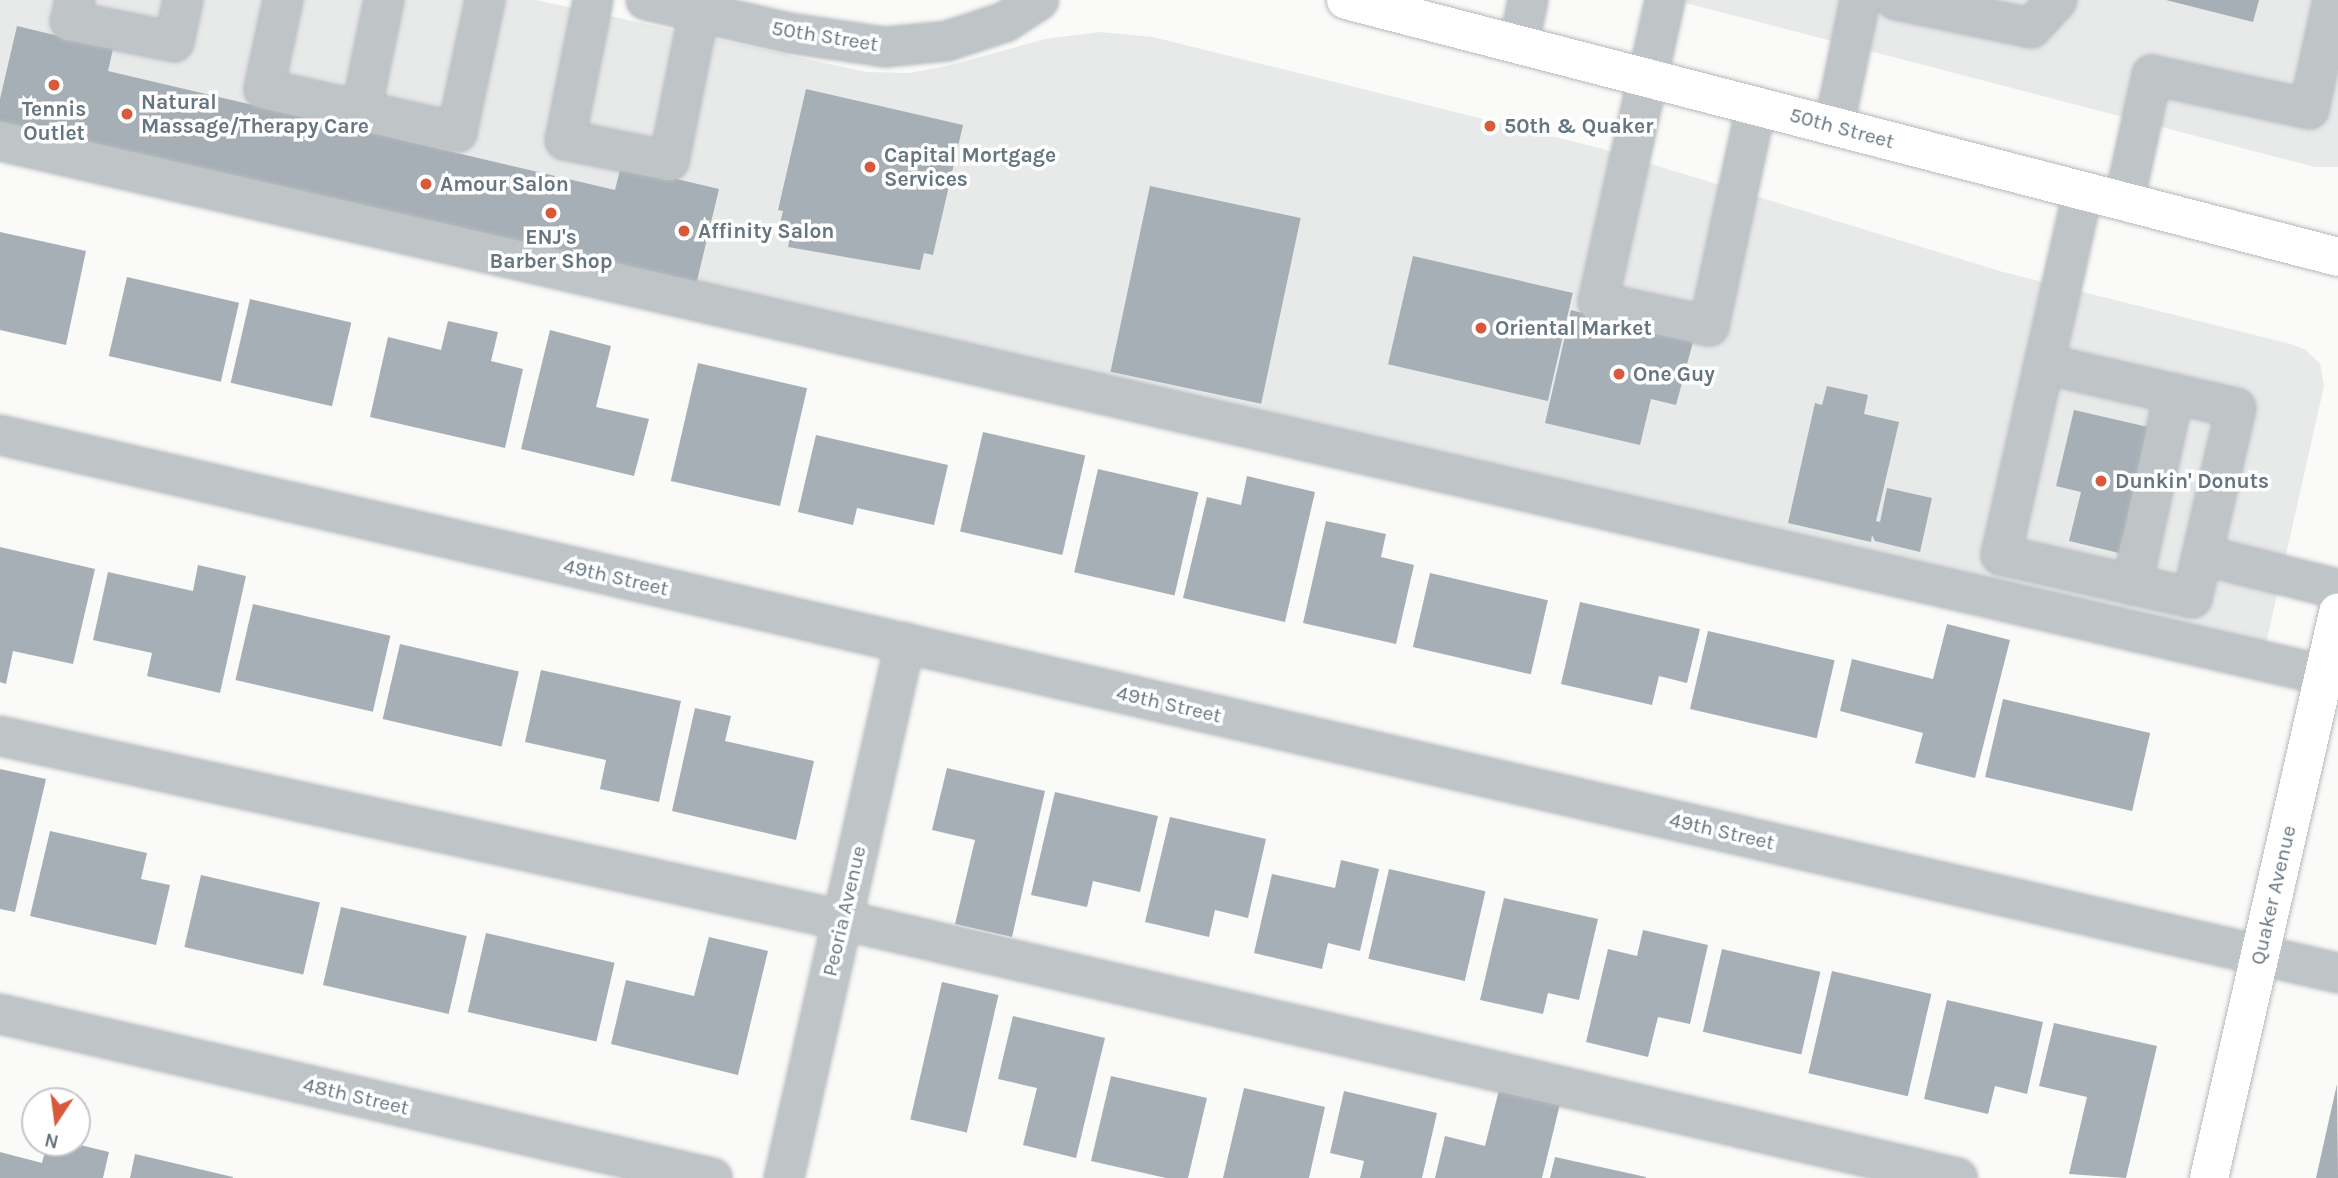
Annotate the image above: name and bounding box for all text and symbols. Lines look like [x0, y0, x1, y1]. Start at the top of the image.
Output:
street label: 50th Street [770, 15, 880, 57]
marker: Tennis Outlet [46, 77, 62, 93]
place label: Natural Massage/Therapy Care [141, 89, 369, 139]
place label: Tennis Outlet [22, 96, 86, 146]
street label: 50th Street [1787, 102, 1897, 154]
marker: Natural Massage/Therapy Care [119, 106, 135, 122]
place label: 50th & Quaker [1504, 113, 1653, 139]
marker: 50th & Quaker [1482, 118, 1498, 134]
place label: Capital Mortgage Services [884, 142, 1056, 192]
marker: Capital Mortgage Services [862, 159, 878, 175]
place label: Amour Salon [440, 171, 569, 197]
marker: Amour Salon [418, 176, 434, 192]
marker: ENJ's Barber Shop [543, 205, 559, 221]
place label: Affinity Salon [698, 218, 834, 244]
marker: Affinity Salon [676, 223, 692, 239]
place label: ENJ's Barber Shop [490, 224, 612, 274]
place label: Oriental Market [1495, 315, 1652, 341]
marker: Oriental Market [1473, 320, 1489, 336]
place label: One Guy [1633, 361, 1715, 387]
marker: One Guy [1611, 366, 1627, 382]
place label: Dunkin' Donuts [2115, 468, 2269, 494]
marker: Dunkin' Donuts [2093, 473, 2109, 489]
street label: 49th Street [561, 553, 671, 601]
street label: 49th Street [1114, 680, 1224, 728]
street label: 49th Street [1667, 807, 1777, 855]
street label: Quaker Avenue [2245, 823, 2301, 967]
street label: Peoria Avenue [817, 843, 871, 979]
street label: 48th Street [301, 1072, 411, 1120]
north arrow [21, 1087, 91, 1157]
text: N [43, 1128, 61, 1153]

